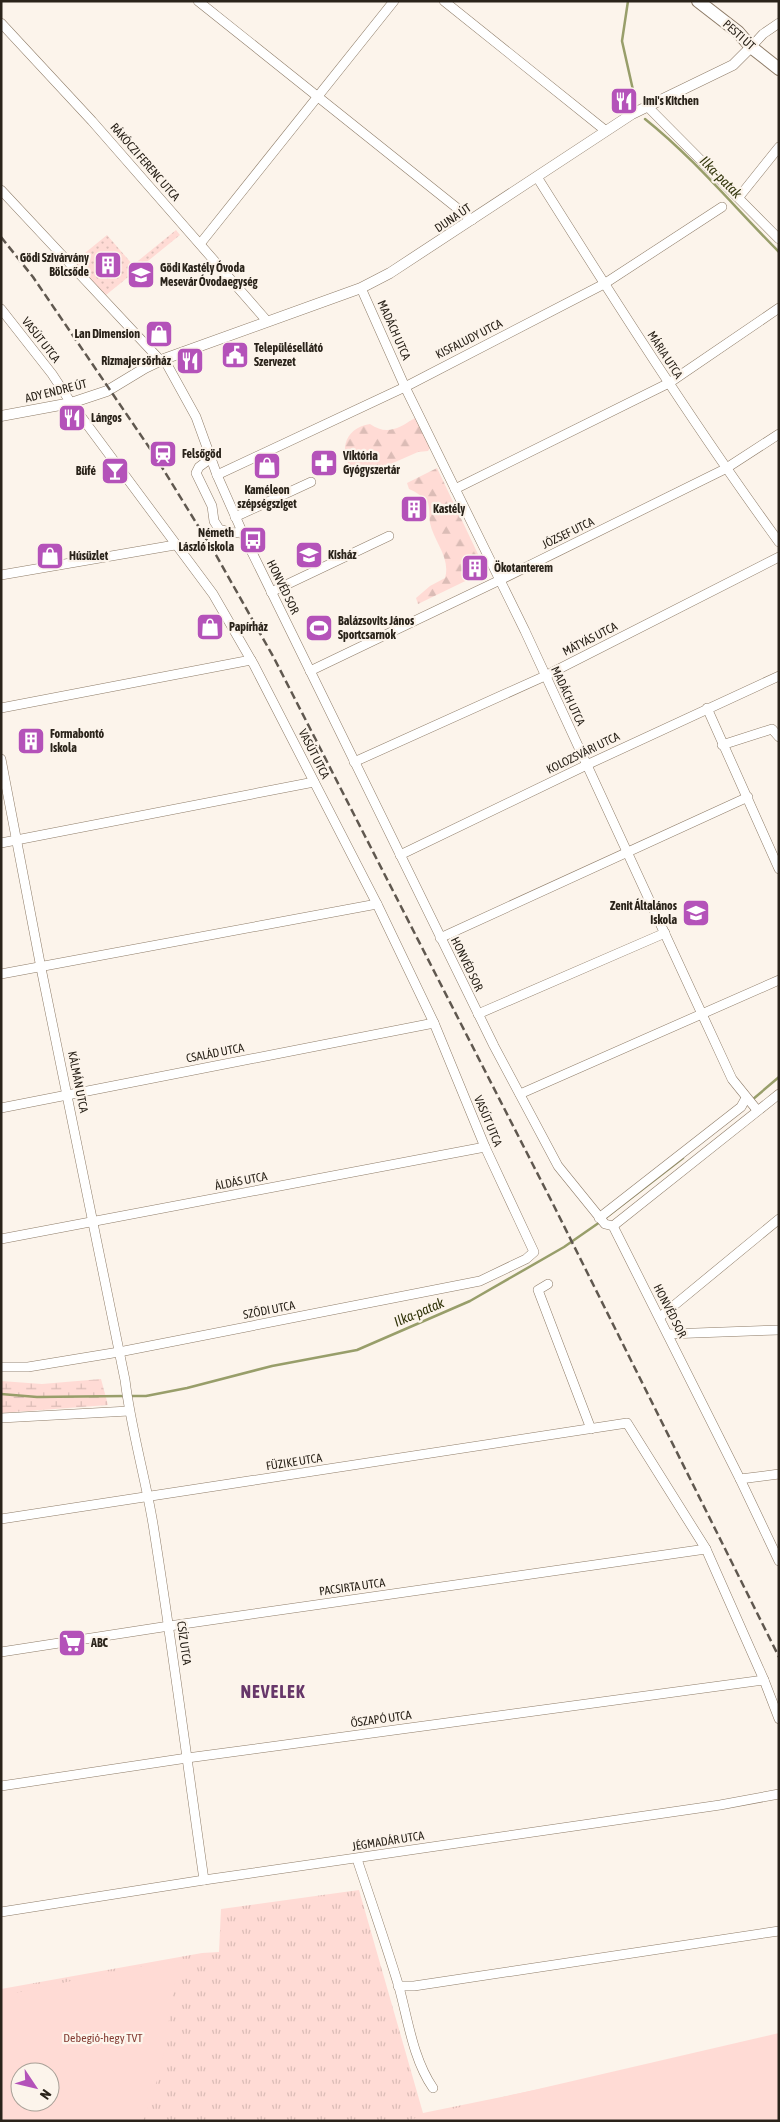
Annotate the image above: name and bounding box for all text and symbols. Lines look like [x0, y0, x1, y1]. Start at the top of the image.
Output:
street label: PESTI ÚT [720, 17, 758, 54]
restaurant icon: Imi's Kitchen [609, 86, 639, 116]
place label: Imi's Kitchen [643, 94, 699, 108]
street label: RÁKÓCZI FERENC UTCA [107, 120, 183, 204]
water label: Ilka-patak [697, 153, 746, 202]
street label: DUNA ÚT [432, 200, 474, 235]
building icon: Gödi Szivárvány Bölcsőde [93, 250, 123, 280]
place label: Gödi Szivárvány Bölcsőde [20, 251, 90, 279]
school or university icon: Gödi Kastély Óvoda Mesevár Óvodaegység [126, 260, 156, 290]
place label: Gödi Kastély Óvoda Mesevár Óvodaegység [160, 260, 259, 289]
street label: MADÁCH UTCA [375, 298, 413, 362]
street label: VASÚT UTCA [19, 314, 63, 366]
street label: KISFALUDY UTCA [433, 316, 505, 362]
shop icon: Lan Dimension [144, 319, 174, 349]
place label: Lan Dimension [74, 327, 140, 341]
street label: MÁRIA UTCA [644, 329, 686, 382]
public building icon: Településellátó Szervezet [220, 340, 250, 370]
place label: Településellátó Szervezet [254, 341, 323, 369]
restaurant icon: Rizmajer sörház [175, 346, 205, 376]
place label: Rizmajer sörház [101, 354, 172, 368]
street label: ADY ENDRE ÚT [24, 376, 89, 405]
restaurant icon: Lángos [57, 403, 87, 433]
place label: Lángos [91, 411, 123, 425]
station icon: Felsőgöd [148, 439, 178, 469]
place label: Felsőgöd [182, 447, 222, 461]
pharmacy icon: Viktória Gyógyszertár [309, 448, 339, 478]
place label: Viktória Gyógyszertár [342, 449, 400, 477]
shop icon: Kaméleon szépségsziget [252, 451, 282, 481]
bar icon: Büfé [100, 456, 130, 486]
place label: Büfé [76, 464, 97, 478]
place label: Kaméleon szépségsziget [237, 483, 297, 511]
building icon: Kastély [399, 494, 429, 524]
place label: Kastély [433, 502, 465, 516]
street label: JÓZSEF UTCA [540, 514, 596, 552]
bus stop icon: Németh László iskola [238, 525, 268, 555]
place label: Németh László iskola [178, 526, 234, 554]
school or university icon: Kisház [294, 540, 324, 570]
shop icon: Húsüzlet [35, 541, 65, 571]
place label: Kisház [328, 548, 357, 562]
place label: Húsüzlet [69, 549, 109, 563]
building icon: Ökotanterem [460, 553, 490, 583]
street label: HONVÉD SOR [264, 558, 302, 616]
place label: Ökotanterem [494, 560, 553, 575]
shop icon: Papírház [195, 612, 225, 642]
sports icon: Balázsovits János Sportcsarnok [304, 613, 334, 643]
place label: Balázsovits János Sportcsarnok [338, 614, 415, 642]
street label: MÁTYÁS UTCA [560, 619, 620, 659]
place label: Papírház [229, 620, 269, 634]
street label: MADÁCH UTCA [548, 664, 588, 728]
building icon: Formabontó Iskola [16, 726, 46, 756]
place label: Formabontó Iskola [50, 727, 104, 755]
street label: VASÚT UTCA [296, 727, 333, 781]
street label: KOLOZSVÁRI UTCA [544, 729, 622, 777]
place label: Zenit Általános Iskola [610, 898, 678, 927]
school or university icon: Zenit Általános Iskola [681, 898, 711, 928]
street label: HONVÉD SOR [448, 935, 486, 993]
street label: CSALÁD UTCA [185, 1041, 245, 1065]
street label: KÁLMÁN UTCA [65, 1050, 91, 1114]
street label: VASÚT UTCA [471, 1093, 505, 1149]
street label: ÁLDÁS UTCA [214, 1169, 269, 1193]
street label: HONVÉD SOR [650, 1282, 690, 1340]
water label: Ilka-patak [392, 1294, 447, 1330]
street label: SZŐDI UTCA [242, 1298, 296, 1322]
street label: FÜZIKE UTCA [265, 1451, 323, 1473]
street label: PACSIRTA UTCA [318, 1575, 386, 1599]
street label: CSÍZ UTCA [174, 1620, 194, 1666]
supermarket icon: ABC [57, 1628, 87, 1658]
place label: ABC [90, 1636, 109, 1650]
district label: NEVELEK [240, 1681, 306, 1702]
street label: ŐSZAPÓ UTCA [350, 1708, 412, 1730]
street label: JÉGMADÁR UTCA [351, 1828, 425, 1854]
park label: Debegió-hegy TVT [63, 2031, 143, 2045]
north arrow [10, 2062, 60, 2112]
text: N [37, 2086, 55, 2102]

